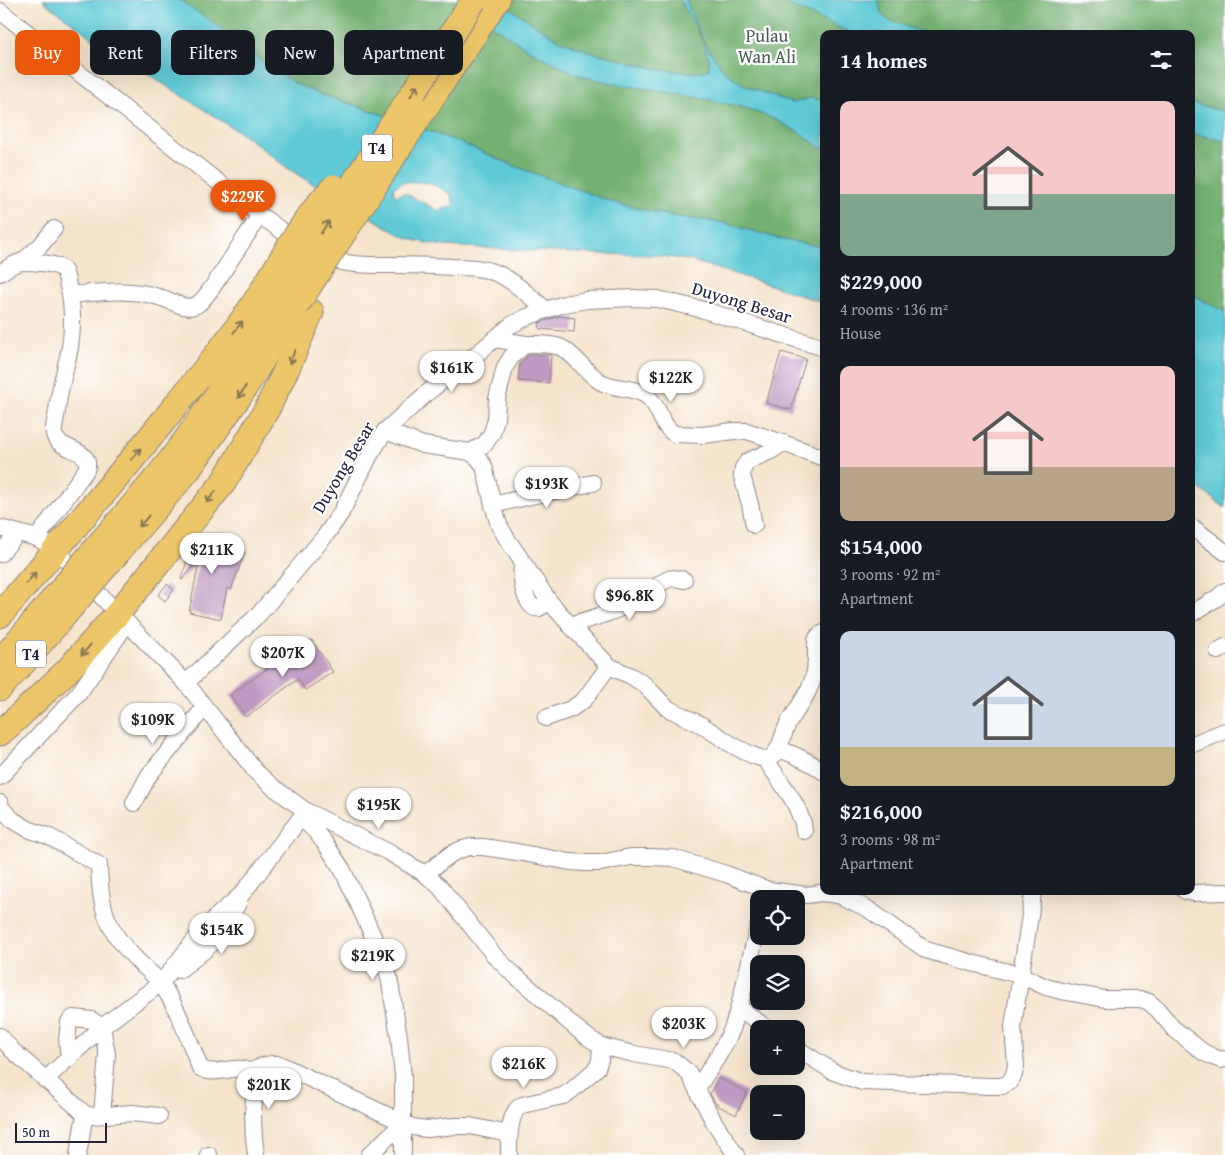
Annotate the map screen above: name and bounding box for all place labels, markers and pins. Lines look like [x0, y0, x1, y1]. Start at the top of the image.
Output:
pin: $229K [208, 180, 278, 222]
pin: $161K [417, 350, 487, 393]
pin: $122K [636, 360, 706, 403]
pin: $193K [512, 466, 582, 509]
pin: $211K [177, 532, 247, 575]
pin: $96.8K [589, 578, 671, 621]
pin: $207K [248, 636, 318, 678]
pin: $109K [118, 702, 188, 745]
pin: $195K [344, 788, 414, 830]
pin: $154K [187, 912, 257, 955]
pin: $219K [338, 938, 408, 981]
pin: $203K [649, 1006, 719, 1049]
pin: $216K [489, 1046, 559, 1089]
pin: $201K [234, 1068, 304, 1110]

